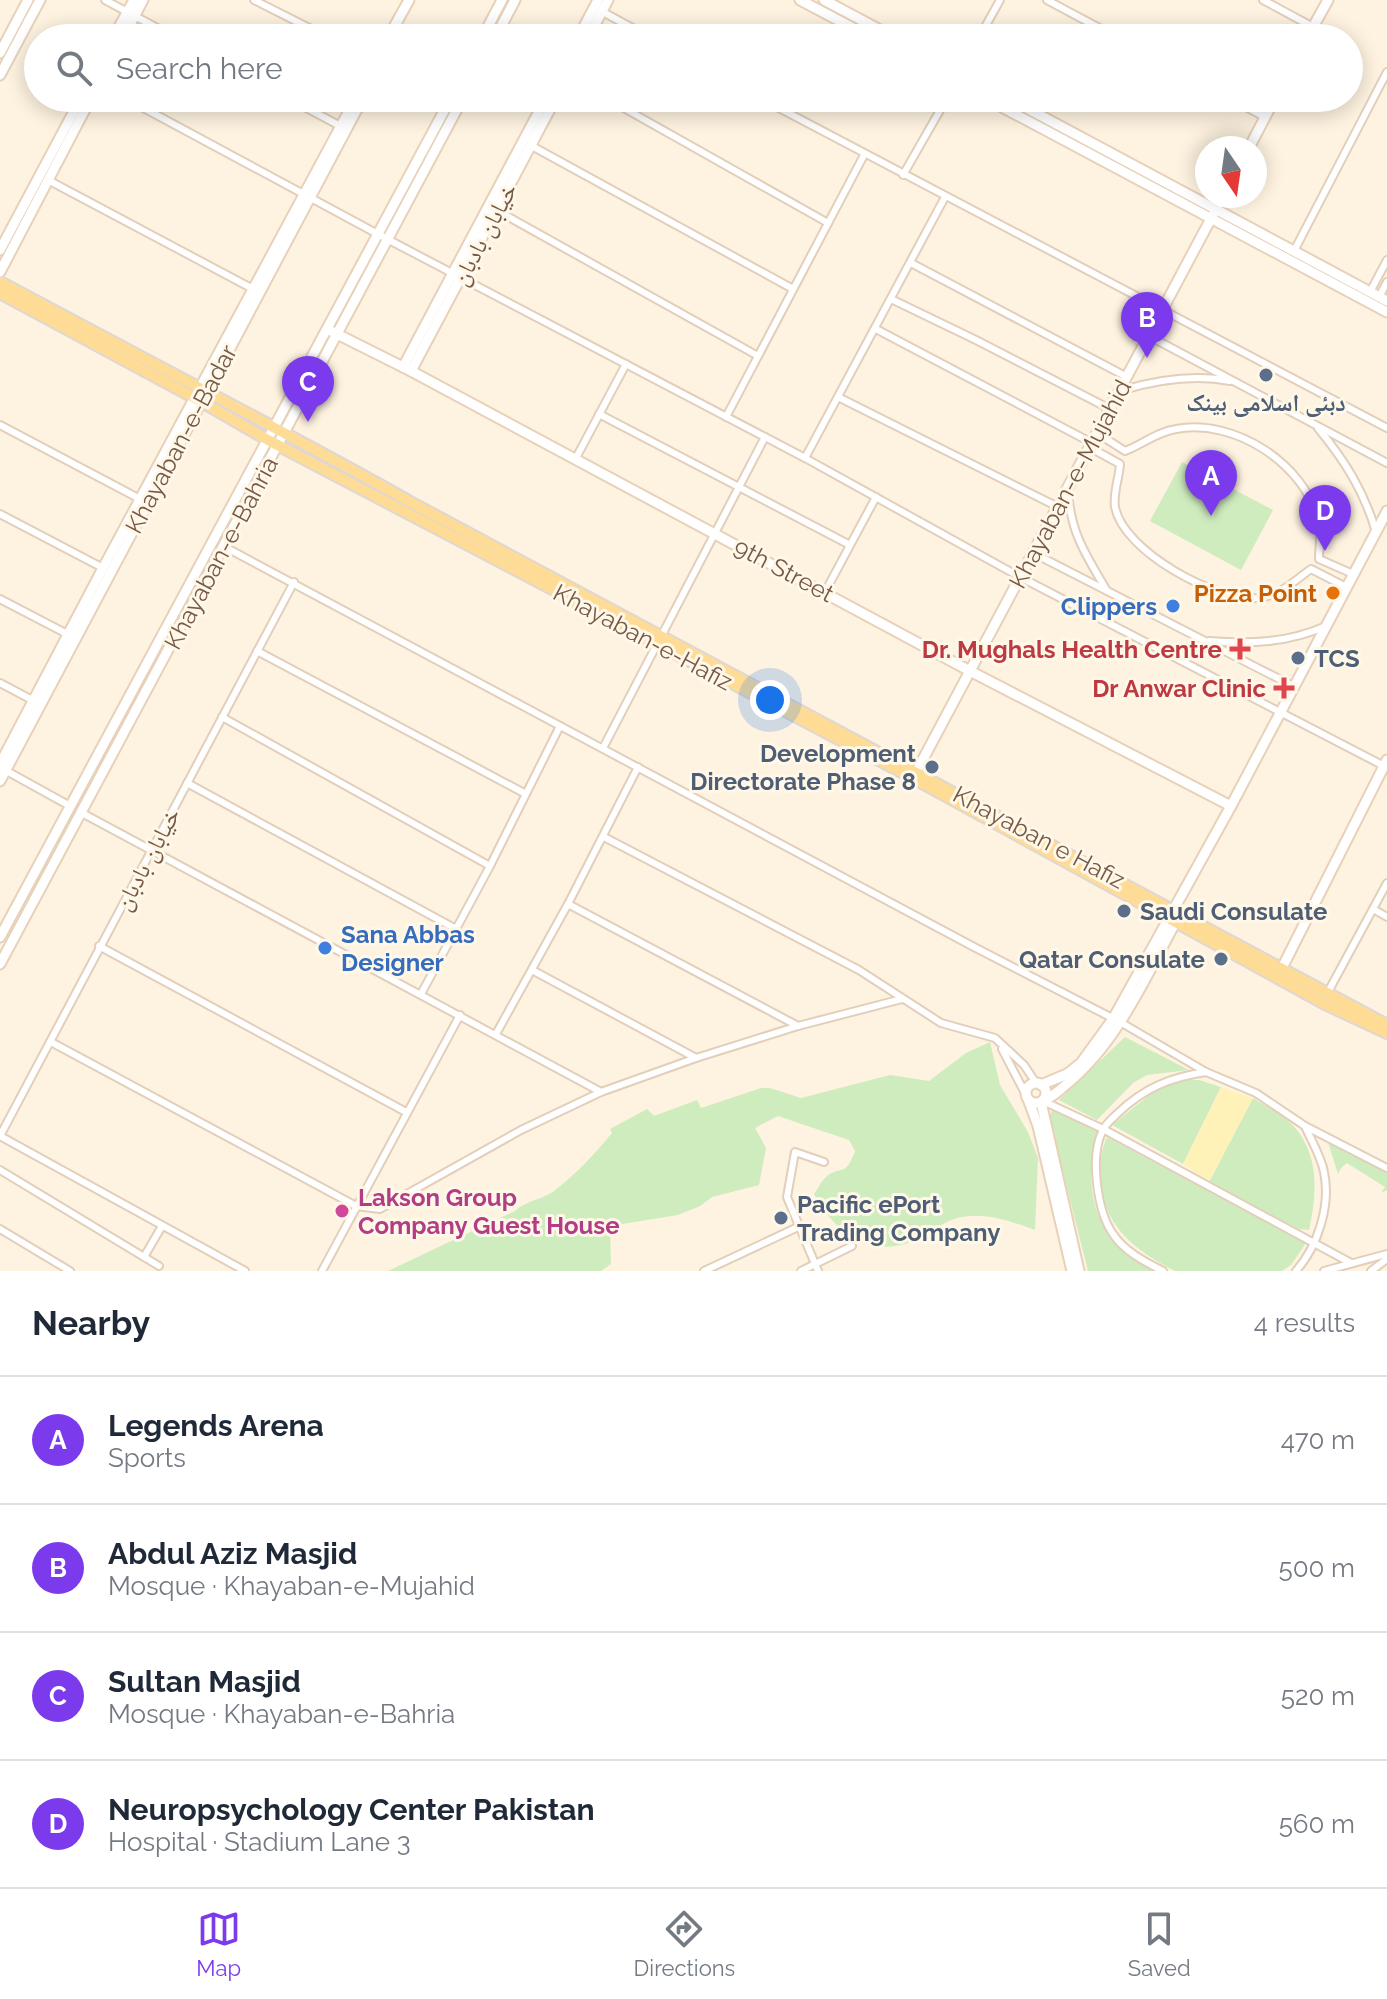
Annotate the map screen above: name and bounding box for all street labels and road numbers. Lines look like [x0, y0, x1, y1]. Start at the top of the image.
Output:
street label: خیابان بادبان [445, 178, 523, 290]
street label: Khayaban-e-Badar [119, 339, 243, 538]
street label: Khayaban-e-Mujahid [1003, 375, 1137, 593]
street label: Khayaban-e-Bahria [158, 452, 284, 654]
street label: 9th Street [729, 532, 839, 608]
street label: Khayaban-e-Hafiz [549, 578, 737, 696]
street label: Khayaban e Hafiz [948, 779, 1130, 895]
street label: خیابان بادبان [108, 803, 186, 915]

